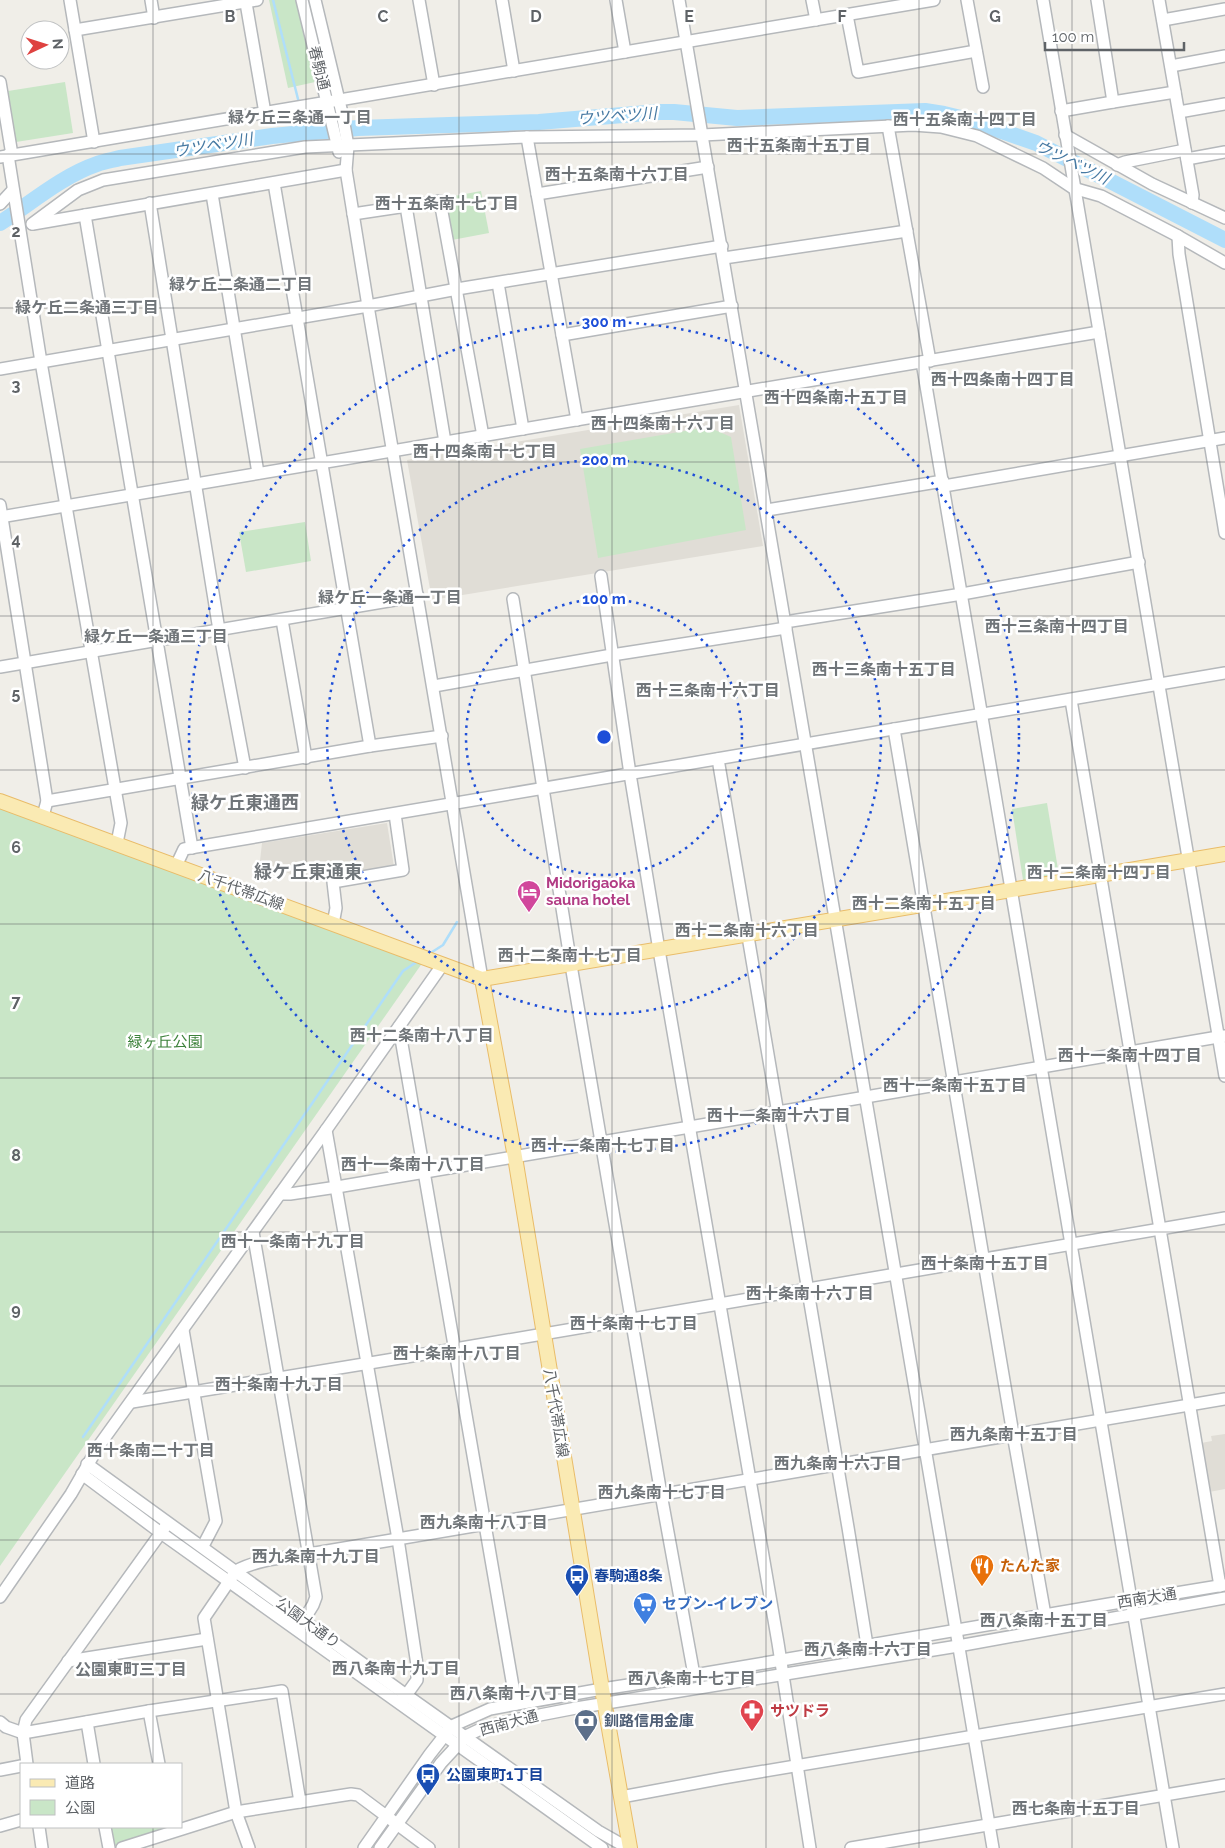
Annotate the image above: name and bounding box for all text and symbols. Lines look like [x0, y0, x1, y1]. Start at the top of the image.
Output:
text: B [225, 7, 236, 26]
text: C [378, 7, 389, 26]
text: D [530, 7, 542, 26]
text: E [684, 7, 694, 26]
text: F [837, 7, 847, 26]
text: G [989, 7, 1001, 26]
north arrow [20, 20, 70, 70]
scale bar [1045, 20, 1184, 52]
text: 100 m [1052, 28, 1094, 46]
text: N [50, 38, 66, 50]
street label: 春駒通 [305, 44, 333, 92]
water label: ウツベツ川 [576, 104, 660, 128]
district label: 緑ケ丘三条通一丁目 [228, 108, 372, 127]
district label: 西十五条南十四丁目 [893, 110, 1037, 129]
water label: ウツベツ川 [172, 129, 256, 161]
district label: 西十五条南十五丁目 [727, 136, 871, 155]
water label: ウツベツ川 [1032, 136, 1114, 189]
district label: 西十五条南十六丁目 [545, 165, 689, 184]
district label: 西十五条南十七丁目 [375, 194, 519, 213]
text: 2 [11, 222, 21, 241]
district label: 緑ケ丘二条通二丁目 [169, 275, 313, 294]
district label: 緑ケ丘二条通三丁目 [15, 298, 159, 317]
text: 300 m [582, 313, 626, 331]
district label: 西十四条南十四丁目 [931, 370, 1075, 389]
text: 3 [12, 376, 21, 395]
district label: 西十四条南十五丁目 [764, 388, 908, 407]
district label: 西十四条南十六丁目 [591, 414, 735, 433]
district label: 西十四条南十七丁目 [413, 442, 557, 461]
text: 200 m [582, 451, 626, 469]
text: 4 [11, 530, 21, 549]
district label: 緑ケ丘一条通一丁目 [318, 588, 462, 607]
text: 100 m [582, 590, 626, 608]
district label: 西十三条南十四丁目 [985, 617, 1129, 636]
district label: 緑ケ丘一条通三丁目 [84, 627, 228, 646]
district label: 西十三条南十五丁目 [812, 660, 956, 679]
district label: 西十三条南十六丁目 [636, 681, 780, 700]
text: 5 [12, 684, 21, 703]
centre of rings [595, 728, 613, 746]
district label: 緑ケ丘東通西 [191, 792, 299, 813]
text: 6 [11, 838, 21, 857]
district label: 緑ケ丘東通東 [254, 861, 362, 882]
district label: 西十二条南十四丁目 [1027, 863, 1171, 882]
street label: 八千代帯広線 [196, 866, 286, 914]
place label: Midorigaoka sauna hotel [546, 874, 636, 909]
hotel icon: Midorigaoka sauna hotel [516, 879, 542, 913]
district label: 西十二条南十五丁目 [852, 894, 996, 913]
district label: 西十二条南十六丁目 [675, 921, 819, 940]
district label: 西十二条南十七丁目 [498, 946, 642, 965]
text: 7 [12, 992, 21, 1011]
district label: 西十二条南十八丁目 [350, 1026, 494, 1045]
park label: 緑ヶ丘公園 [127, 1033, 203, 1051]
district label: 西十一条南十四丁目 [1058, 1046, 1202, 1065]
district label: 西十一条南十五丁目 [883, 1076, 1027, 1095]
district label: 西十一条南十六丁目 [707, 1106, 851, 1125]
district label: 西十一条南十七丁目 [531, 1136, 675, 1155]
text: 8 [11, 1146, 21, 1165]
district label: 西十一条南十八丁目 [341, 1155, 485, 1174]
district label: 西十一条南十九丁目 [221, 1232, 365, 1251]
district label: 西十条南十五丁目 [921, 1254, 1049, 1273]
district label: 西十条南十六丁目 [746, 1284, 874, 1303]
text: 9 [11, 1300, 21, 1319]
district label: 西十条南十七丁目 [570, 1314, 698, 1333]
district label: 西十条南十八丁目 [393, 1344, 521, 1363]
street label: 八千代帯広線 [540, 1367, 572, 1459]
district label: 西十条南十九丁目 [215, 1375, 343, 1394]
district label: 西九条南十五丁目 [950, 1425, 1078, 1444]
district label: 西十条南二十丁目 [87, 1441, 215, 1460]
district label: 西九条南十六丁目 [774, 1454, 902, 1473]
district label: 西九条南十七丁目 [598, 1483, 726, 1502]
district label: 西九条南十八丁目 [420, 1513, 548, 1532]
district label: 西九条南十九丁目 [252, 1547, 380, 1566]
restaurant icon: たんた家 [969, 1553, 995, 1587]
place label: たんた家 [1000, 1557, 1060, 1575]
bus stop icon: 春駒通8条 [564, 1563, 590, 1597]
place label: 春駒通8条 [594, 1567, 663, 1585]
street label: 西南大通 [1116, 1584, 1178, 1612]
supermarket icon: セブン-イレブン [632, 1591, 658, 1625]
street label: 公園大通り [272, 1594, 344, 1652]
place label: セブン-イレブン [662, 1595, 773, 1613]
district label: 西八条南十五丁目 [980, 1611, 1108, 1630]
district label: 西八条南十六丁目 [804, 1640, 932, 1659]
district label: 西八条南十九丁目 [332, 1659, 460, 1678]
district label: 公園東町三丁目 [75, 1660, 187, 1679]
district label: 西八条南十七丁目 [628, 1669, 756, 1688]
district label: 西八条南十八丁目 [450, 1684, 578, 1703]
pharmacy icon: サツドラ [739, 1698, 765, 1732]
place label: サツドラ [770, 1702, 830, 1720]
street label: 西南大通 [478, 1707, 540, 1739]
bank icon: 釧路信用金庫 [573, 1708, 599, 1742]
place label: 釧路信用金庫 [604, 1712, 694, 1730]
bus stop icon: 公園東町1丁目 [415, 1762, 441, 1796]
legend [20, 1763, 182, 1828]
place label: 公園東町1丁目 [446, 1766, 543, 1784]
text: 道路 [65, 1774, 95, 1792]
text: 公園 [65, 1799, 95, 1817]
district label: 西七条南十五丁目 [1012, 1799, 1140, 1818]

